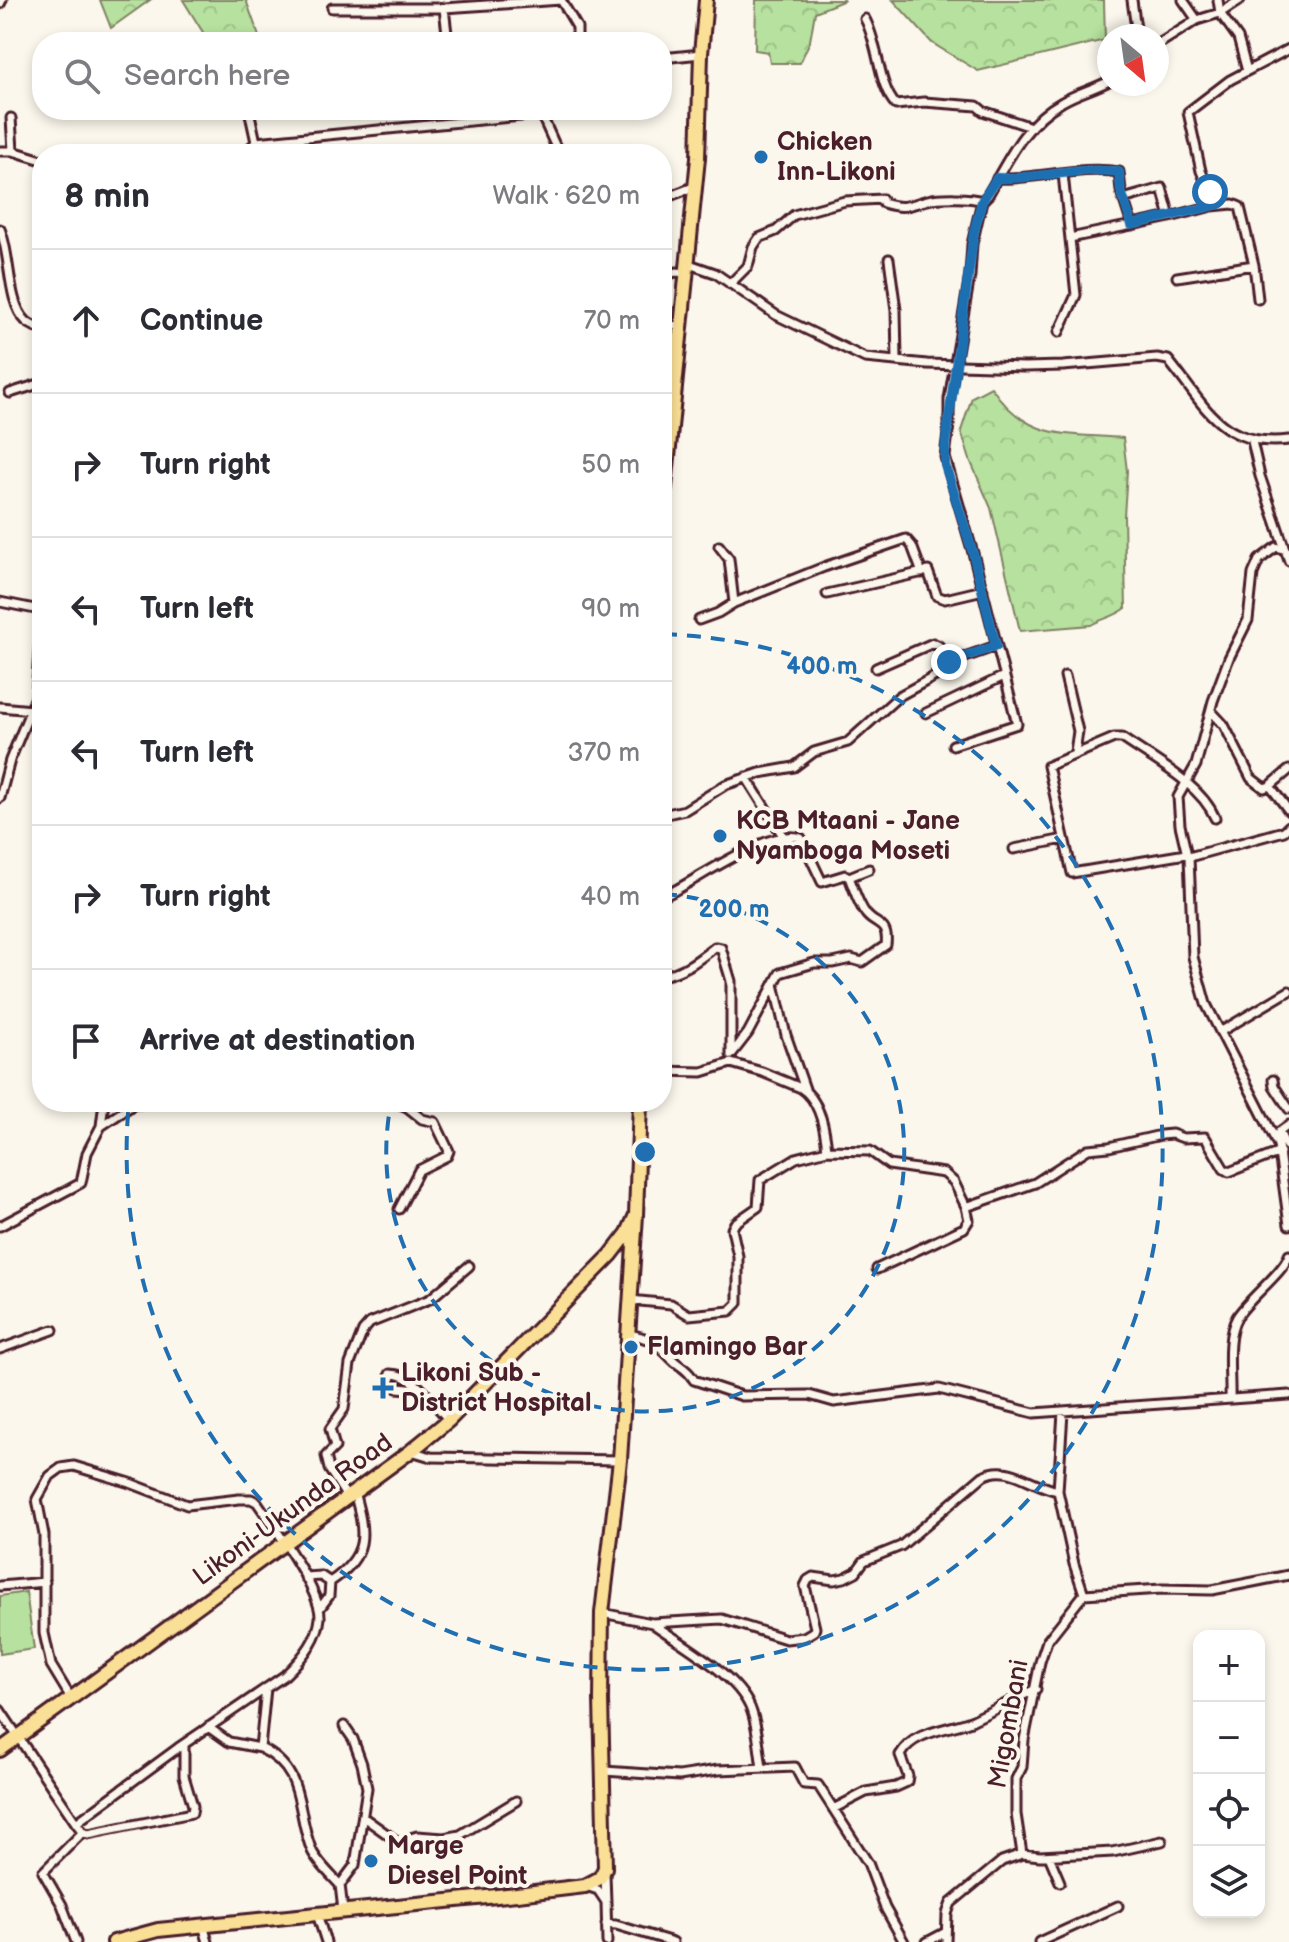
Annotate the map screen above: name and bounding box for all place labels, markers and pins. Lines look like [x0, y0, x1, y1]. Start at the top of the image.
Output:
place label: Chicken Inn-Likoni [777, 127, 896, 188]
marker: Chicken Inn-Likoni [752, 148, 770, 166]
place label: KCB Mtaani - Jane Nyamboga Moseti [736, 806, 960, 867]
marker: KCB Mtaani - Jane Nyamboga Moseti [711, 827, 729, 845]
centre of rings [631, 1138, 659, 1166]
place label: Flamingo Bar [647, 1332, 808, 1363]
marker: Flamingo Bar [622, 1338, 640, 1356]
place label: Likoni Sub - District Hospital [401, 1358, 592, 1419]
marker: Likoni Sub - District Hospital [372, 1377, 394, 1399]
place label: Marge Diesel Point [387, 1831, 528, 1892]
marker: Marge Diesel Point [362, 1852, 380, 1870]

